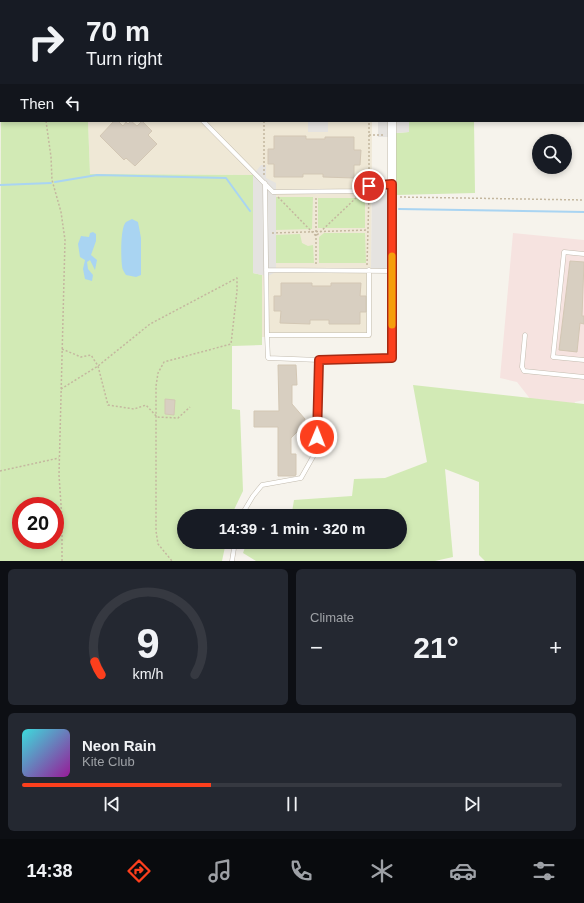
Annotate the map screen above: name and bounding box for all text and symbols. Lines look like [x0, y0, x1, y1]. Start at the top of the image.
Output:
icon: right [20, 16, 72, 68]
text: 70 m [86, 16, 150, 47]
text: Turn right [86, 49, 162, 69]
icon: left [62, 92, 84, 114]
text: Then [20, 95, 54, 112]
map controls [532, 134, 572, 174]
button: search [532, 134, 572, 174]
pin [352, 169, 386, 203]
icon: arrive [358, 175, 380, 197]
position arrow [296, 416, 338, 458]
speed limit sign: 20 [12, 497, 64, 549]
text: 14:39 · 1 min · 320 m [219, 520, 365, 537]
text: Climate [310, 610, 354, 625]
text: 9 [136, 620, 160, 667]
text: 21° [413, 631, 459, 664]
text: − [310, 635, 323, 660]
text: + [549, 635, 562, 660]
text: km/h [133, 666, 164, 682]
text: Neon Rain [82, 737, 156, 754]
text: Kite Club [82, 754, 135, 769]
icon: previous [101, 793, 123, 815]
icon: pause [281, 793, 303, 815]
icon: next [461, 793, 483, 815]
icon: directions [125, 857, 153, 885]
icon: music [206, 857, 234, 885]
icon: phone [287, 857, 315, 885]
icon: climate [368, 857, 396, 885]
icon: car [449, 857, 477, 885]
icon: filters [530, 857, 558, 885]
text: 14:38 [26, 861, 72, 881]

